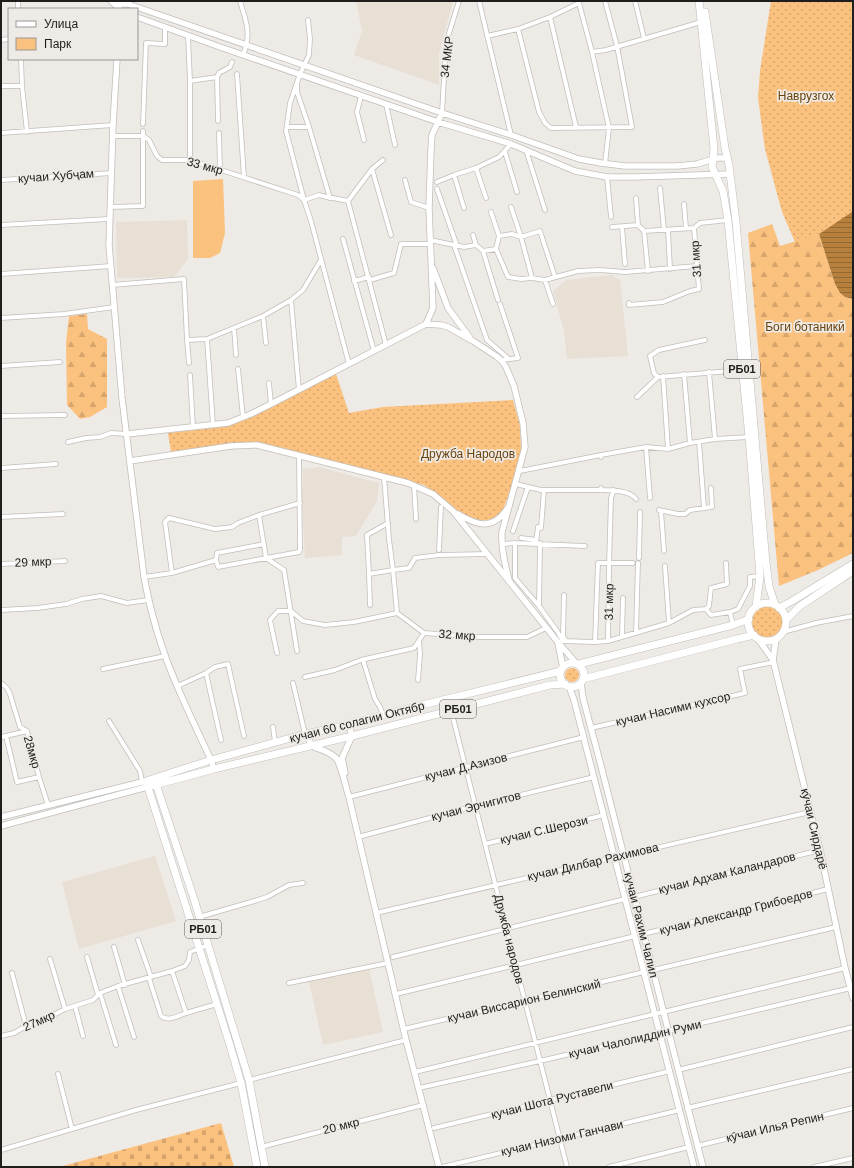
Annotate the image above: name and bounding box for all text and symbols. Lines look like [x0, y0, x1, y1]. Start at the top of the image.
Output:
legend [8, 8, 138, 60]
text: Улица [44, 17, 78, 31]
street label: 34 МКР [438, 35, 456, 79]
text: Парк [44, 37, 72, 51]
park label: Наврузгох [778, 89, 834, 103]
street label: 33 мкр [185, 154, 225, 178]
street label: кучаи Хубҷам [17, 166, 95, 186]
street label: 31 мкр [688, 240, 704, 278]
park label: Боги ботаникй [765, 320, 845, 334]
road number: РБ01 [724, 360, 760, 378]
park label: Дружба Народов [421, 447, 515, 461]
street label: 29 мкр [14, 554, 52, 570]
street label: 31 мкр [602, 583, 616, 621]
street label: 32 мкр [438, 627, 476, 643]
street label: кучаи Насими кухсор [614, 689, 732, 729]
street label: кучаи 60 солагии Октябр [288, 698, 426, 746]
road number: РБ01 [440, 700, 476, 718]
street label: 28мкр [21, 734, 43, 770]
street label: кучаи Д.Азизов [423, 750, 509, 784]
street label: кӯчаи Сирдарё [798, 787, 830, 871]
street label: кучаи Эрчигитов [430, 788, 522, 824]
street label: кучаи С.Шерози [499, 813, 589, 847]
street label: кучаи Дилбар Рахимова [526, 840, 660, 884]
street label: кучаи Адхам Каландаров [657, 849, 797, 897]
street label: кучаи Рахим Чалил [621, 871, 661, 979]
street label: кучаи Александр Грибоедов [658, 886, 814, 938]
street label: Дружба народов [491, 893, 527, 985]
road number: РБ01 [185, 920, 221, 938]
street label: кучаи Виссарион Белинский [446, 977, 602, 1025]
street label: 27мкр [21, 1008, 57, 1034]
street label: кучаи Чалолиддин Руми [567, 1017, 703, 1061]
street label: кучаи Шота Руставели [490, 1078, 614, 1122]
street label: кӯчаи Илья Репин [725, 1109, 825, 1145]
street label: 20 мкр [321, 1115, 361, 1137]
street label: кучаи Низоми Ганчави [499, 1117, 625, 1159]

